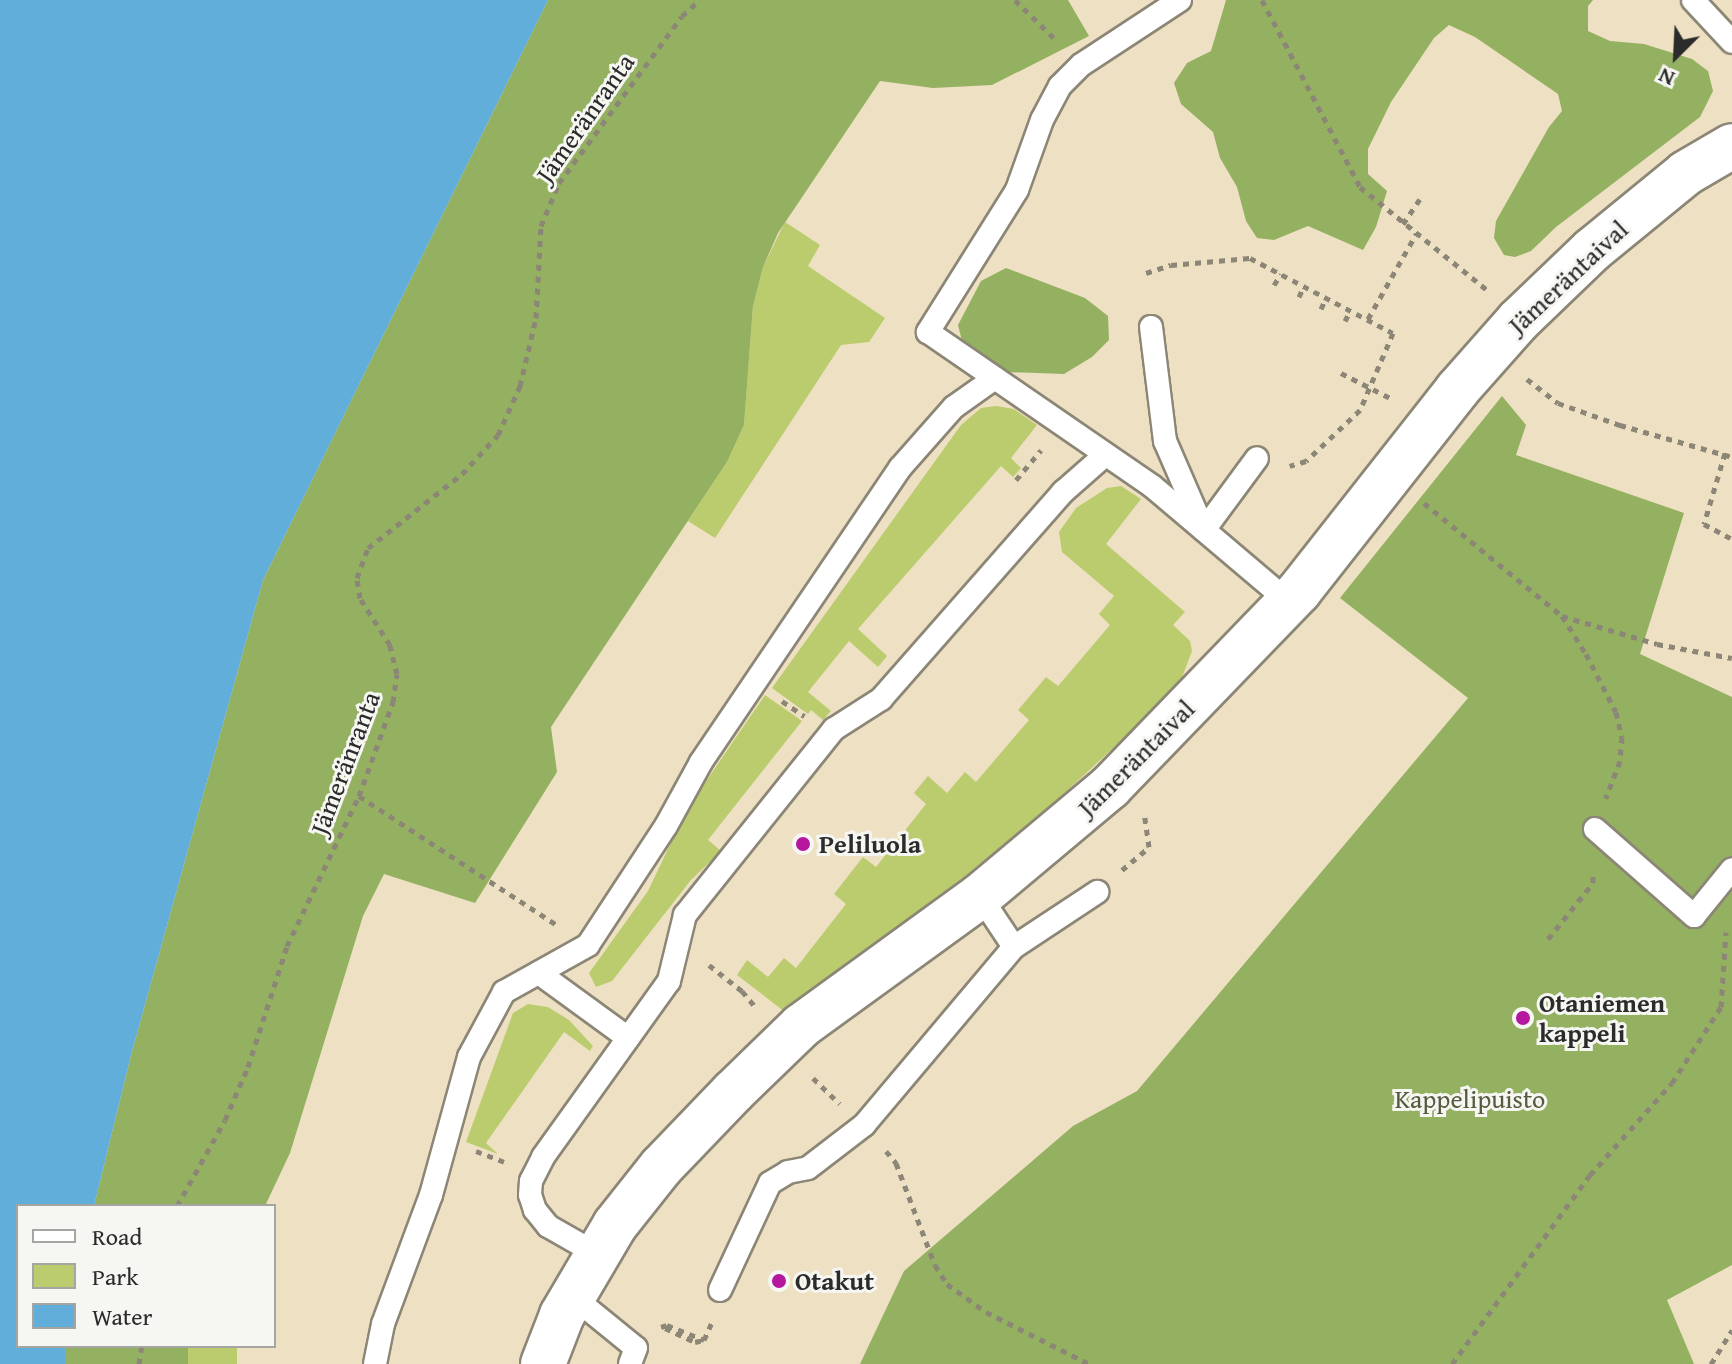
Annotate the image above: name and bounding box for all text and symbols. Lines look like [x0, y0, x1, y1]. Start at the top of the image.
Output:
north arrow [1636, 16, 1716, 96]
street label: Jämeränranta [529, 47, 641, 189]
text: N [1653, 60, 1679, 96]
street label: Jämeräntaival [1502, 214, 1634, 340]
street label: Jämeränranta [303, 687, 387, 839]
street label: Jämeräntaival [1071, 693, 1201, 823]
place label: Peliluola [819, 828, 921, 860]
marker: Peliluola [794, 835, 812, 853]
place label: Otaniemen kappeli [1539, 987, 1665, 1048]
marker: Otaniemen kappeli [1514, 1009, 1532, 1027]
park label: Kappelipuisto [1395, 1083, 1545, 1115]
legend [16, 1204, 276, 1348]
text: Road [92, 1219, 142, 1254]
text: Park [92, 1259, 138, 1294]
place label: Otakut [795, 1265, 874, 1297]
marker: Otakut [770, 1272, 788, 1290]
text: Water [92, 1299, 152, 1334]

